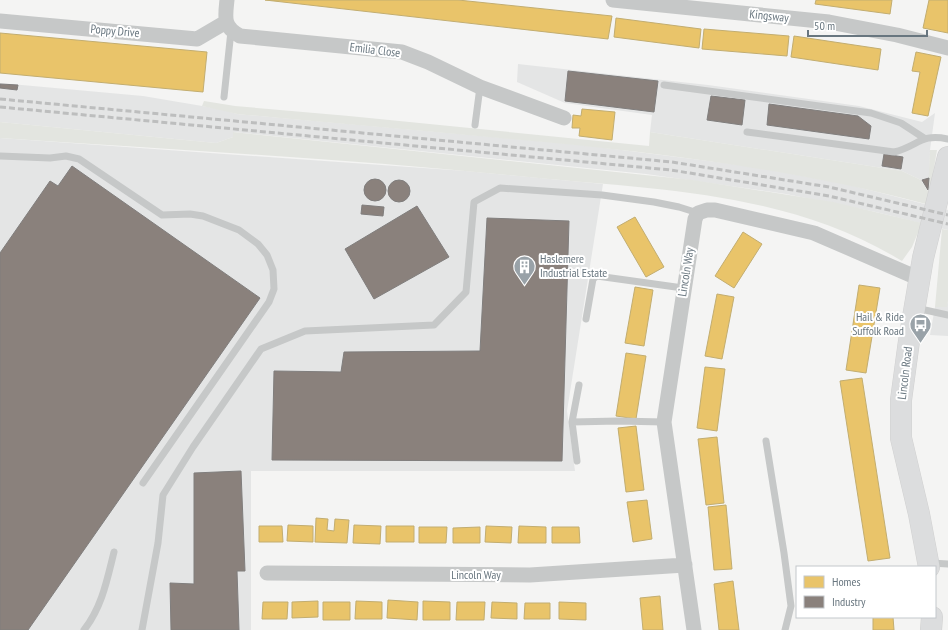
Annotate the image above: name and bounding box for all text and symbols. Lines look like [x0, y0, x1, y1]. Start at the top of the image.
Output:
street label: Kingsway [749, 6, 790, 25]
scale bar [808, 12, 927, 38]
text: 50 m [814, 18, 835, 33]
street label: Poppy Drive [90, 21, 140, 40]
street label: Emilia Close [349, 39, 401, 60]
street label: Lincoln Way [674, 246, 697, 298]
place label: Haslemere Industrial Estate [540, 251, 607, 280]
building icon: Haslemere Industrial Estate [512, 253, 538, 286]
place label: Hail & Ride Suffolk Road [852, 309, 904, 338]
bus stop icon: Hail & Ride Suffolk Road [907, 311, 933, 344]
street label: Lincoln Road [894, 346, 915, 400]
legend [796, 566, 936, 618]
street label: Lincoln Way [451, 567, 501, 582]
text: Homes [832, 574, 860, 589]
text: Industry [832, 594, 866, 609]

